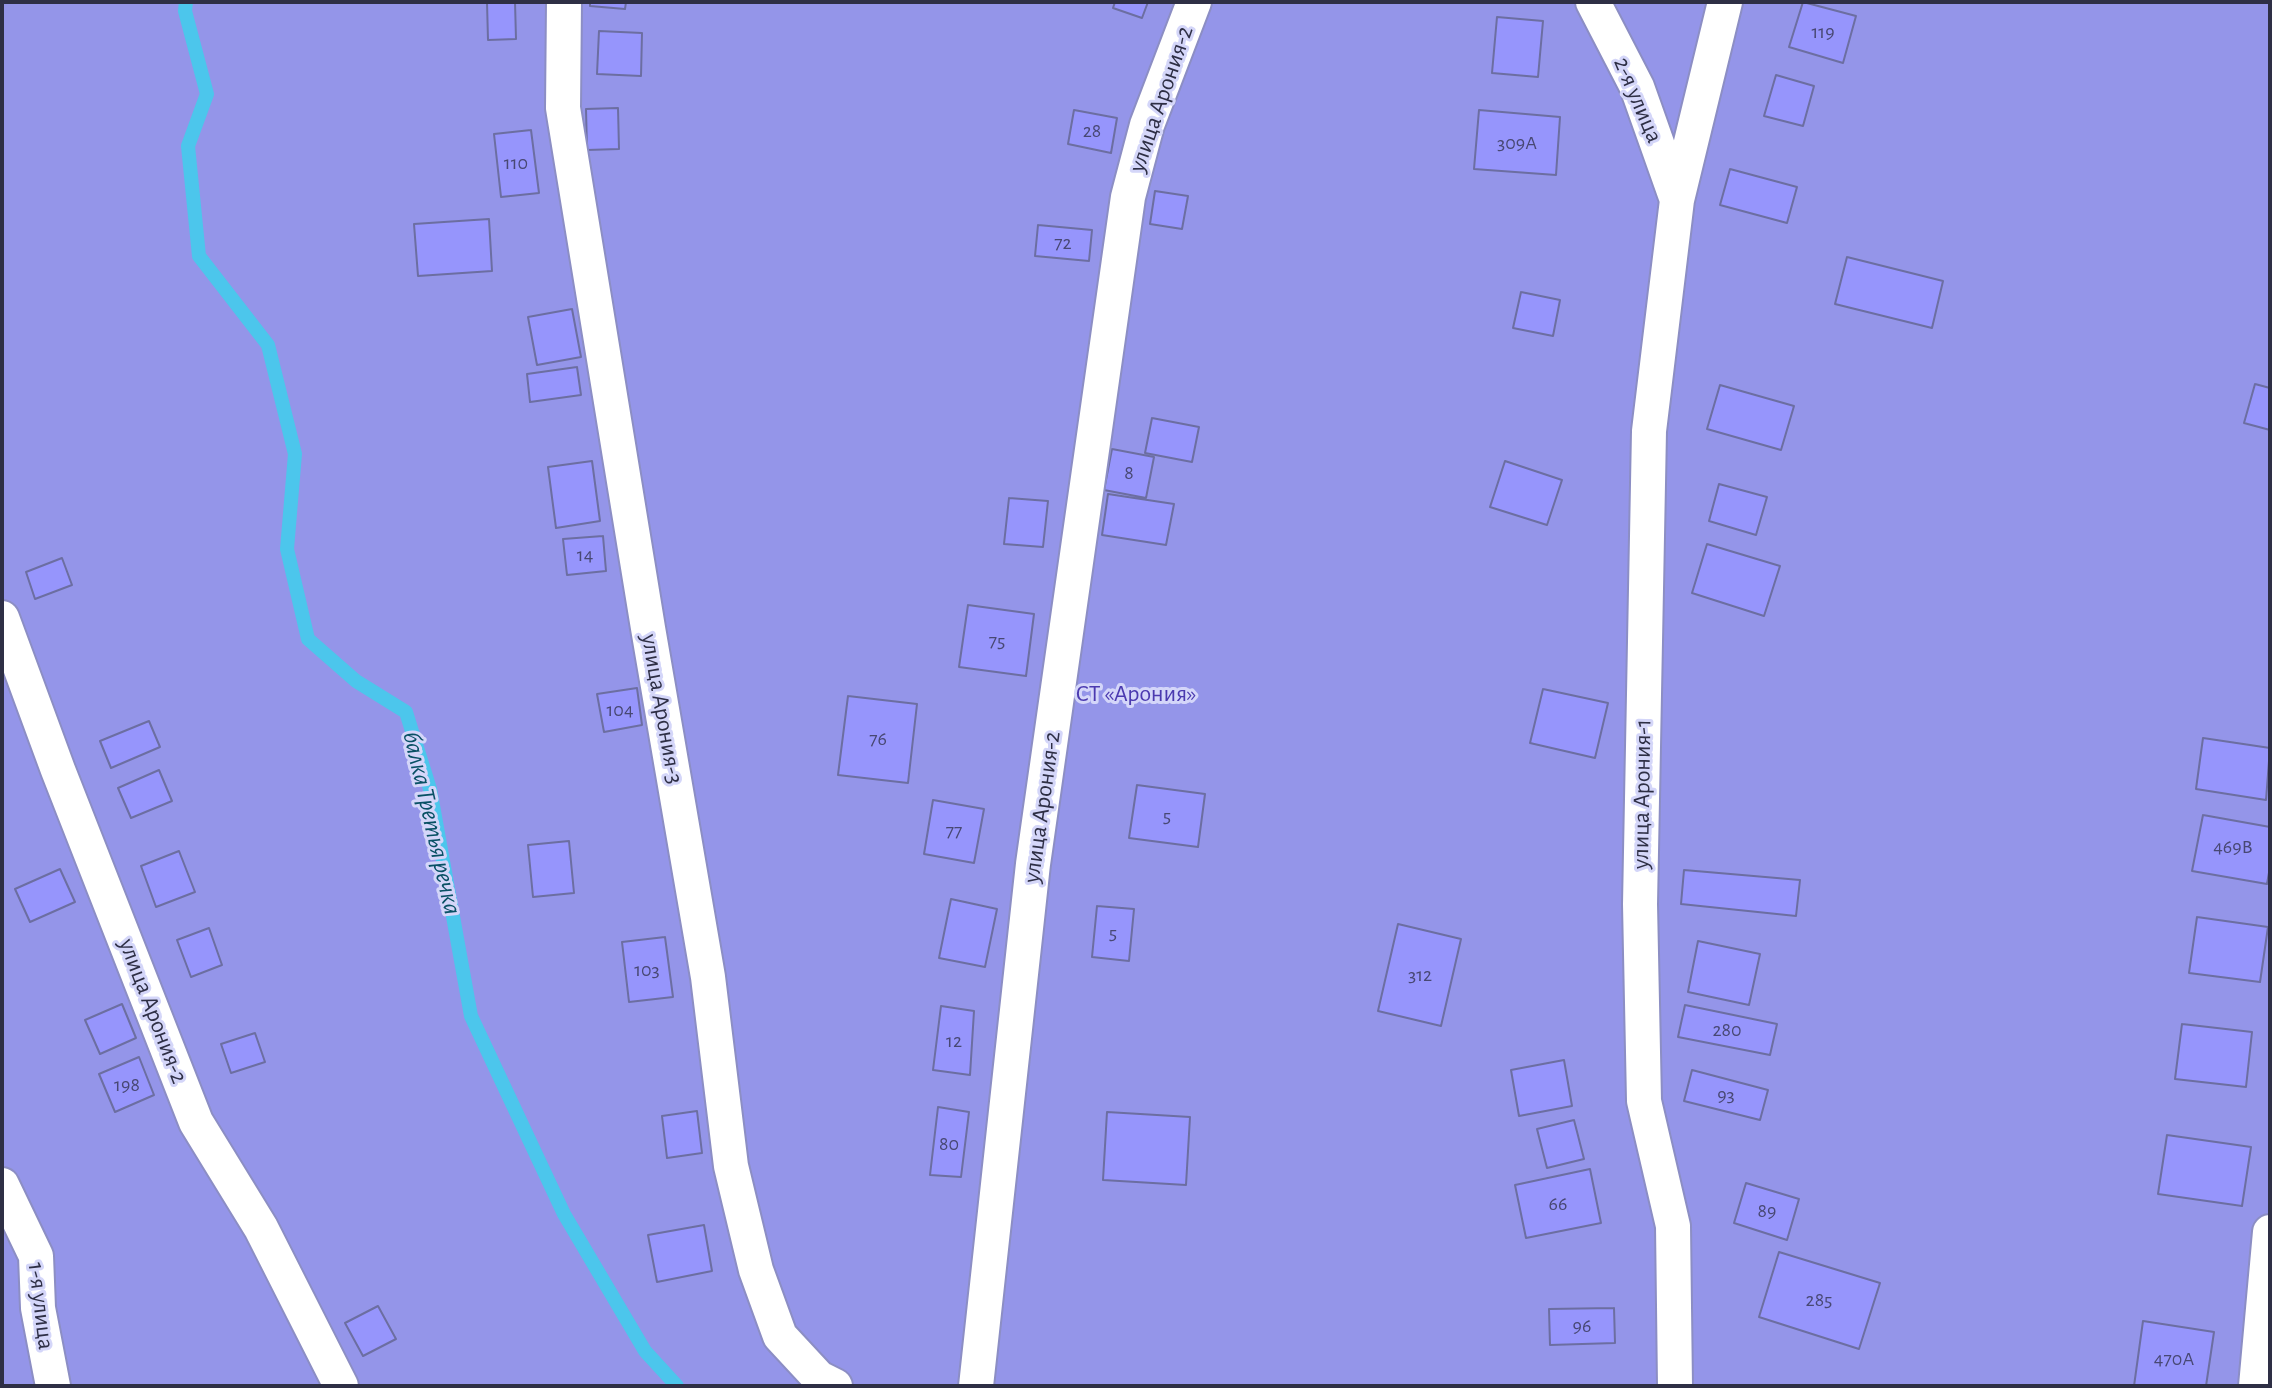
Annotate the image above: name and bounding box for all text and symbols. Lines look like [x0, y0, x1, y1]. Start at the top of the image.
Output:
house number: 119 [1811, 20, 1835, 44]
street label: улица Арония-2 [1123, 22, 1199, 176]
street label: 2-я улица [1607, 53, 1669, 147]
house number: 28 [1083, 119, 1101, 143]
house number: 309А [1497, 131, 1537, 155]
house number: 110 [504, 151, 528, 175]
house number: 72 [1054, 231, 1072, 255]
house number: 8 [1124, 461, 1134, 485]
house number: 14 [577, 543, 593, 567]
house number: 75 [989, 629, 1005, 653]
street label: улица Арония-3 [635, 632, 689, 786]
park label: СТ «Арония» [1075, 680, 1197, 708]
house number: 104 [606, 698, 634, 722]
street label: улица Арония-1 [1626, 719, 1658, 869]
house number: 76 [869, 727, 887, 751]
water label: балка Третья речка [396, 728, 468, 918]
street label: улица Арония-2 [1017, 729, 1067, 885]
house number: 5 [1163, 804, 1171, 828]
house number: 77 [946, 819, 962, 843]
house number: 469В [2213, 835, 2253, 859]
house number: 5 [1109, 921, 1117, 945]
street label: улица Арония-2 [112, 934, 194, 1088]
house number: 103 [634, 958, 660, 982]
house number: 312 [1408, 963, 1432, 987]
house number: 280 [1712, 1018, 1742, 1042]
house number: 12 [946, 1029, 962, 1053]
house number: 198 [114, 1073, 140, 1097]
house number: 93 [1717, 1083, 1735, 1107]
house number: 80 [939, 1132, 959, 1156]
house number: 66 [1549, 1192, 1567, 1216]
house number: 89 [1758, 1199, 1776, 1223]
street label: 1-я улица [21, 1261, 61, 1351]
house number: 285 [1806, 1288, 1832, 1312]
house number: 96 [1573, 1314, 1591, 1338]
house number: 470А [2154, 1347, 2194, 1371]

